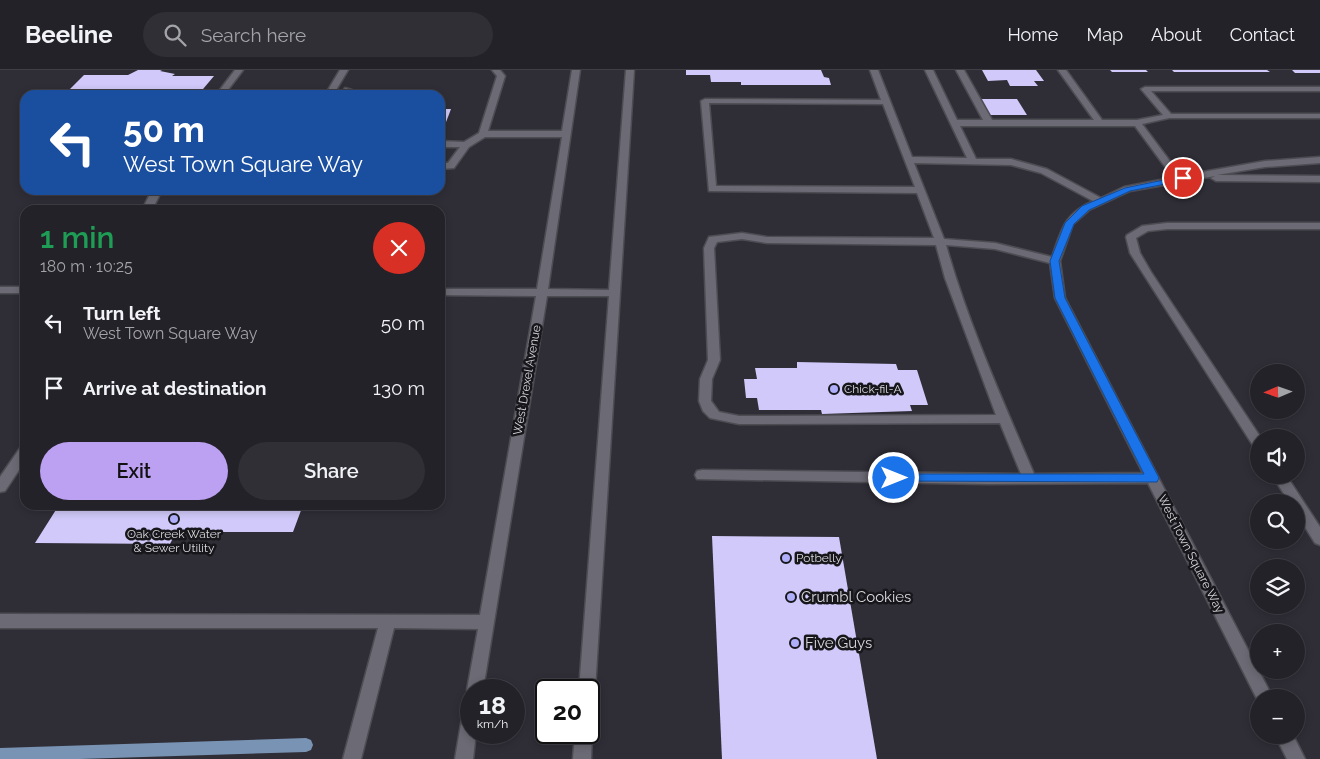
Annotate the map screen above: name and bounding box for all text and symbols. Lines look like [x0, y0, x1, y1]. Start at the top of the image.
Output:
search box [143, 12, 493, 57]
text: Beeline [25, 20, 113, 49]
icon: search [161, 21, 189, 49]
text: Search here [201, 24, 306, 46]
text: Home [1007, 24, 1058, 45]
text: Map [1086, 24, 1123, 45]
text: About [1151, 24, 1202, 45]
text: Contact [1230, 24, 1295, 45]
text: 50 m [123, 109, 205, 150]
icon: left [40, 110, 105, 175]
text: West Town Square Way [123, 151, 363, 177]
pin [1162, 157, 1204, 199]
icon: arrive [1169, 164, 1197, 192]
text: 1 min [40, 220, 115, 255]
button: close [373, 222, 425, 274]
text: 180 m · 10:25 [40, 257, 133, 276]
text: Turn left [83, 302, 160, 324]
icon: left [40, 309, 68, 337]
text: 50 m [381, 312, 425, 334]
text: West Town Square Way [83, 324, 257, 343]
street label: West Drexel Avenue [510, 324, 544, 436]
north arrow [1250, 364, 1305, 419]
map controls [1250, 364, 1305, 744]
icon: arrive [40, 374, 68, 402]
text: Arrive at destination [83, 377, 267, 399]
text: 130 m [373, 377, 425, 399]
place label: Chick-fil-A [844, 382, 902, 396]
marker: Chick-fil-A [828, 383, 840, 395]
button: sound [1250, 429, 1305, 484]
button: Exit [40, 442, 228, 500]
button: Share [238, 442, 425, 500]
position arrow [867, 451, 919, 503]
street label: West Town Square Way [1155, 493, 1227, 616]
button: search [1250, 494, 1305, 549]
marker: Oak Creek Water & Sewer Utility [168, 513, 180, 525]
place label: Oak Creek Water & Sewer Utility [127, 527, 222, 555]
place label: Potbelly [796, 551, 842, 565]
marker: Potbelly [780, 552, 792, 564]
button: layers [1250, 559, 1305, 614]
place label: Crumbl Cookies [801, 588, 911, 606]
marker: Crumbl Cookies [785, 591, 797, 603]
button: + [1250, 624, 1305, 679]
place label: Five Guys [805, 634, 872, 652]
marker: Five Guys [789, 637, 801, 649]
speed limit sign: 20 [535, 679, 600, 744]
button: − [1250, 689, 1305, 744]
text: 18 [479, 690, 506, 720]
text: km/h [477, 717, 508, 731]

